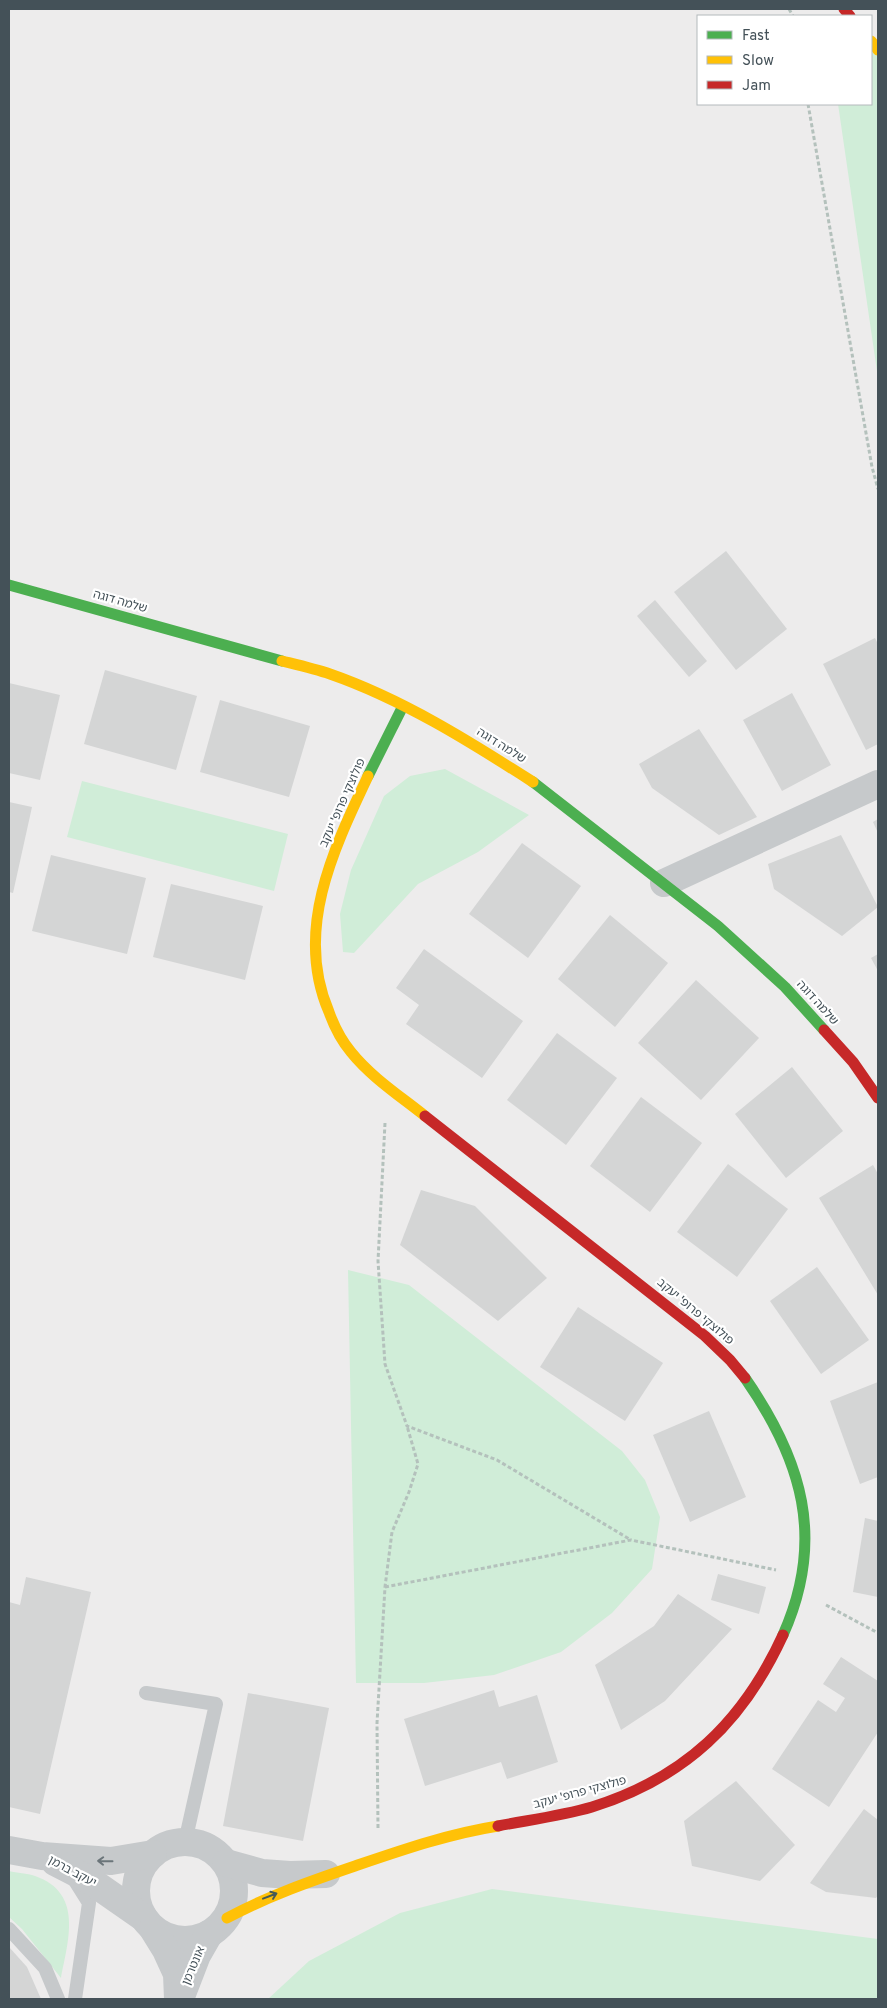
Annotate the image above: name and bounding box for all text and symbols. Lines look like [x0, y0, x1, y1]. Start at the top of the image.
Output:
legend [697, 15, 872, 105]
text: Fast [742, 27, 770, 46]
text: Slow [742, 52, 774, 71]
text: Jam [742, 77, 771, 96]
street label: שלמה דוגה [91, 587, 149, 617]
street label: שלמה דוגה [473, 725, 529, 767]
street label: פולוצקי פרופ' יעקב [316, 756, 370, 850]
street label: שלמה דוגה [793, 977, 841, 1029]
street label: פולוצקי פרופ' יעקב [653, 1275, 737, 1349]
street label: פולוצקי פרופ' יעקב [532, 1773, 628, 1813]
street label: יעקב ברמן [45, 1853, 99, 1891]
one-way arrow [97, 1856, 113, 1865]
one-way arrow [262, 1891, 277, 1900]
street label: אונטרמן [179, 1944, 210, 1988]

